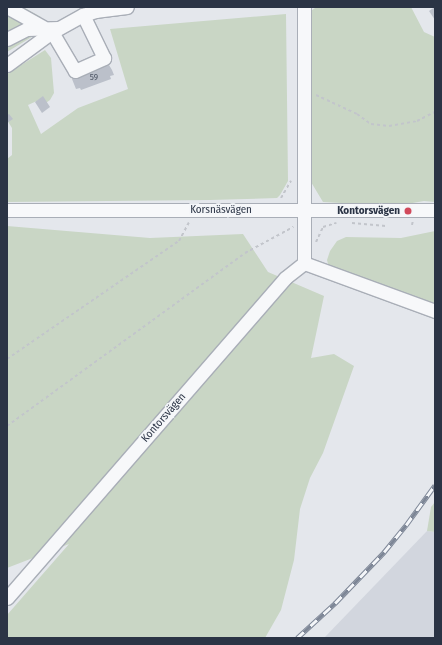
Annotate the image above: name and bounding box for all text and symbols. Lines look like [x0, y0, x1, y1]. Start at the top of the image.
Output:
house number: 59 [90, 72, 98, 82]
street label: Korsnäsvägen [190, 203, 252, 217]
place label: Kontorsvägen [337, 204, 400, 218]
marker: Kontorsvägen [403, 206, 413, 216]
street label: Kontorsvägen [139, 391, 189, 445]

